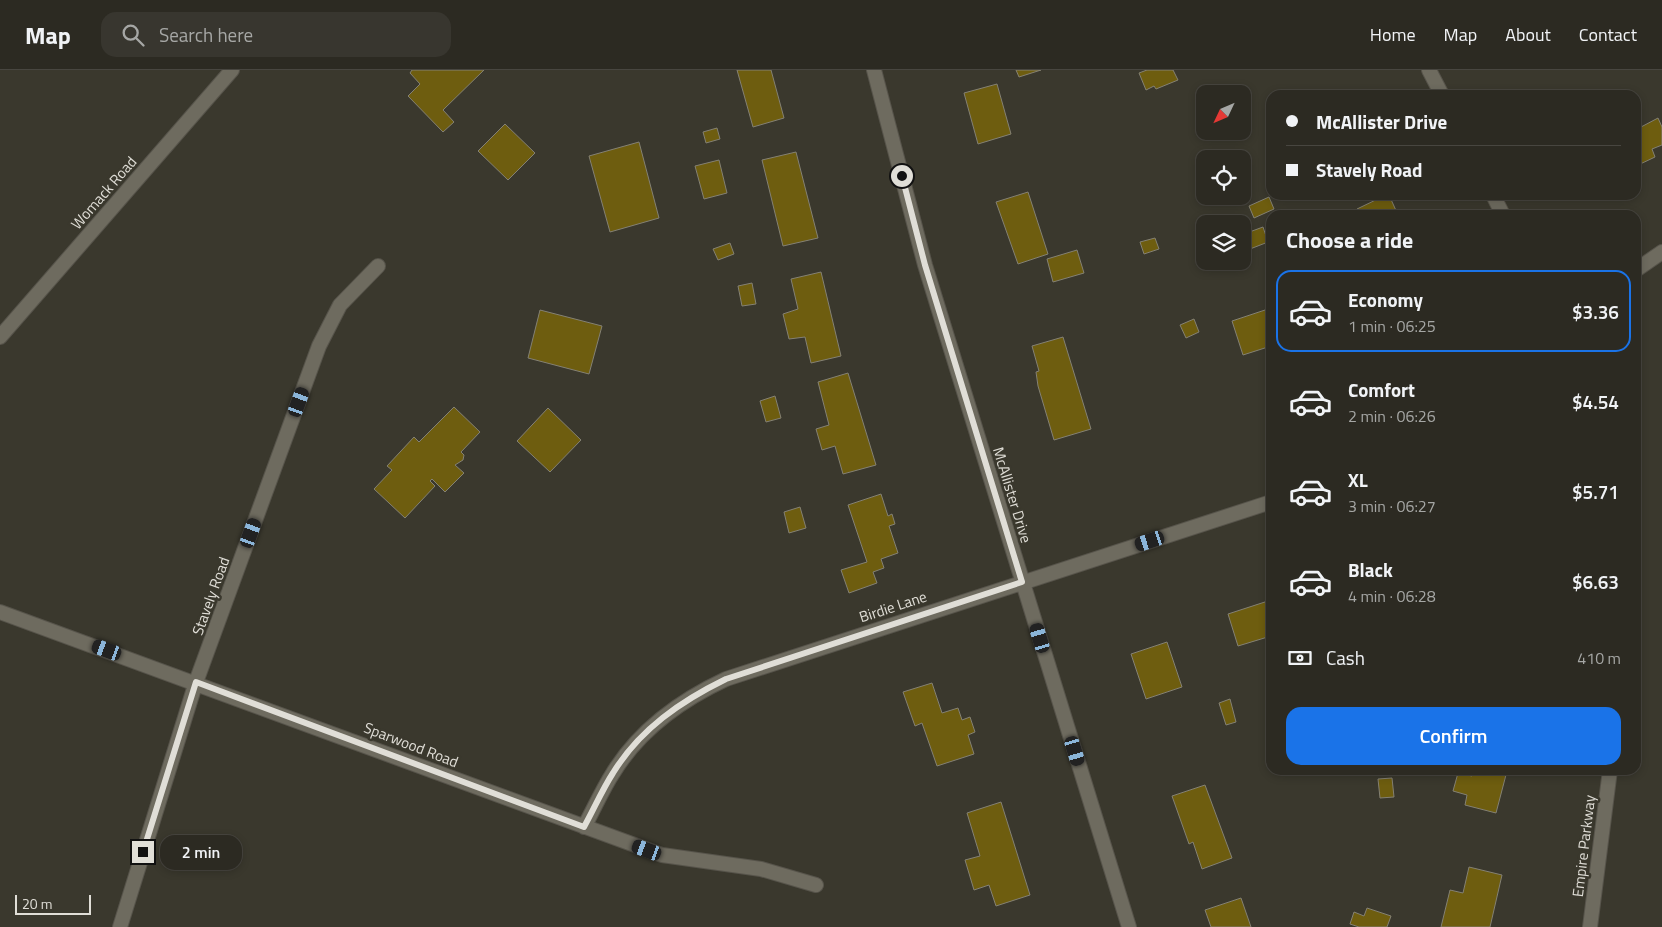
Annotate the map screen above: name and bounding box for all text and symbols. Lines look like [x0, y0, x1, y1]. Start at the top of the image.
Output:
search box [101, 12, 451, 57]
text: Map [25, 17, 71, 53]
text: Search here [159, 20, 253, 49]
icon: search [119, 21, 147, 49]
text: Home [1370, 21, 1416, 48]
text: Map [1444, 21, 1477, 48]
text: About [1505, 21, 1551, 48]
text: Contact [1579, 21, 1637, 48]
north arrow [1196, 85, 1251, 140]
map controls [1196, 85, 1251, 270]
text: McAllister Drive [1316, 107, 1447, 136]
button: locate [1196, 150, 1251, 205]
street label: Womack Road [65, 151, 142, 234]
text: Stavely Road [1316, 155, 1422, 184]
route start [891, 165, 913, 187]
button: layers [1196, 215, 1251, 270]
text: Choose a ride [1286, 223, 1413, 257]
text: Economy [1348, 285, 1423, 314]
icon: car [1288, 289, 1333, 334]
text: $3.36 [1572, 297, 1619, 326]
text: 1 min · 06:25 [1348, 314, 1436, 338]
text: Comfort [1348, 375, 1415, 404]
icon: car [1288, 379, 1333, 424]
car [286, 385, 311, 419]
text: $4.54 [1572, 387, 1619, 416]
text: 2 min · 06:26 [1348, 404, 1436, 428]
street label: McAllister Drive [987, 444, 1038, 546]
text: XL [1348, 465, 1368, 494]
icon: car [1288, 469, 1333, 514]
text: $5.71 [1572, 477, 1619, 506]
text: 3 min · 06:27 [1348, 494, 1436, 518]
car [238, 516, 263, 550]
car [1133, 529, 1166, 553]
street label: Stavely Road [186, 553, 235, 638]
text: Black [1348, 555, 1393, 584]
icon: car [1288, 559, 1333, 604]
text: $6.63 [1572, 567, 1619, 596]
text: 4 min · 06:28 [1348, 584, 1436, 608]
street label: Birdie Lane [856, 585, 930, 628]
car [1028, 621, 1051, 655]
car [90, 638, 123, 662]
text: Cash [1326, 643, 1365, 672]
icon: cash [1286, 644, 1314, 672]
text: 410 m [1577, 646, 1621, 670]
button: Confirm [1286, 707, 1621, 765]
street label: Sparwood Road [361, 716, 462, 773]
car [1063, 734, 1086, 768]
street label: Empire Parkway [1566, 794, 1601, 898]
callout: 2 min [160, 834, 243, 870]
car [630, 838, 663, 862]
text: 2 min [182, 840, 220, 864]
route end [132, 841, 154, 863]
scale bar [15, 892, 91, 915]
text: 20 m [22, 893, 52, 914]

